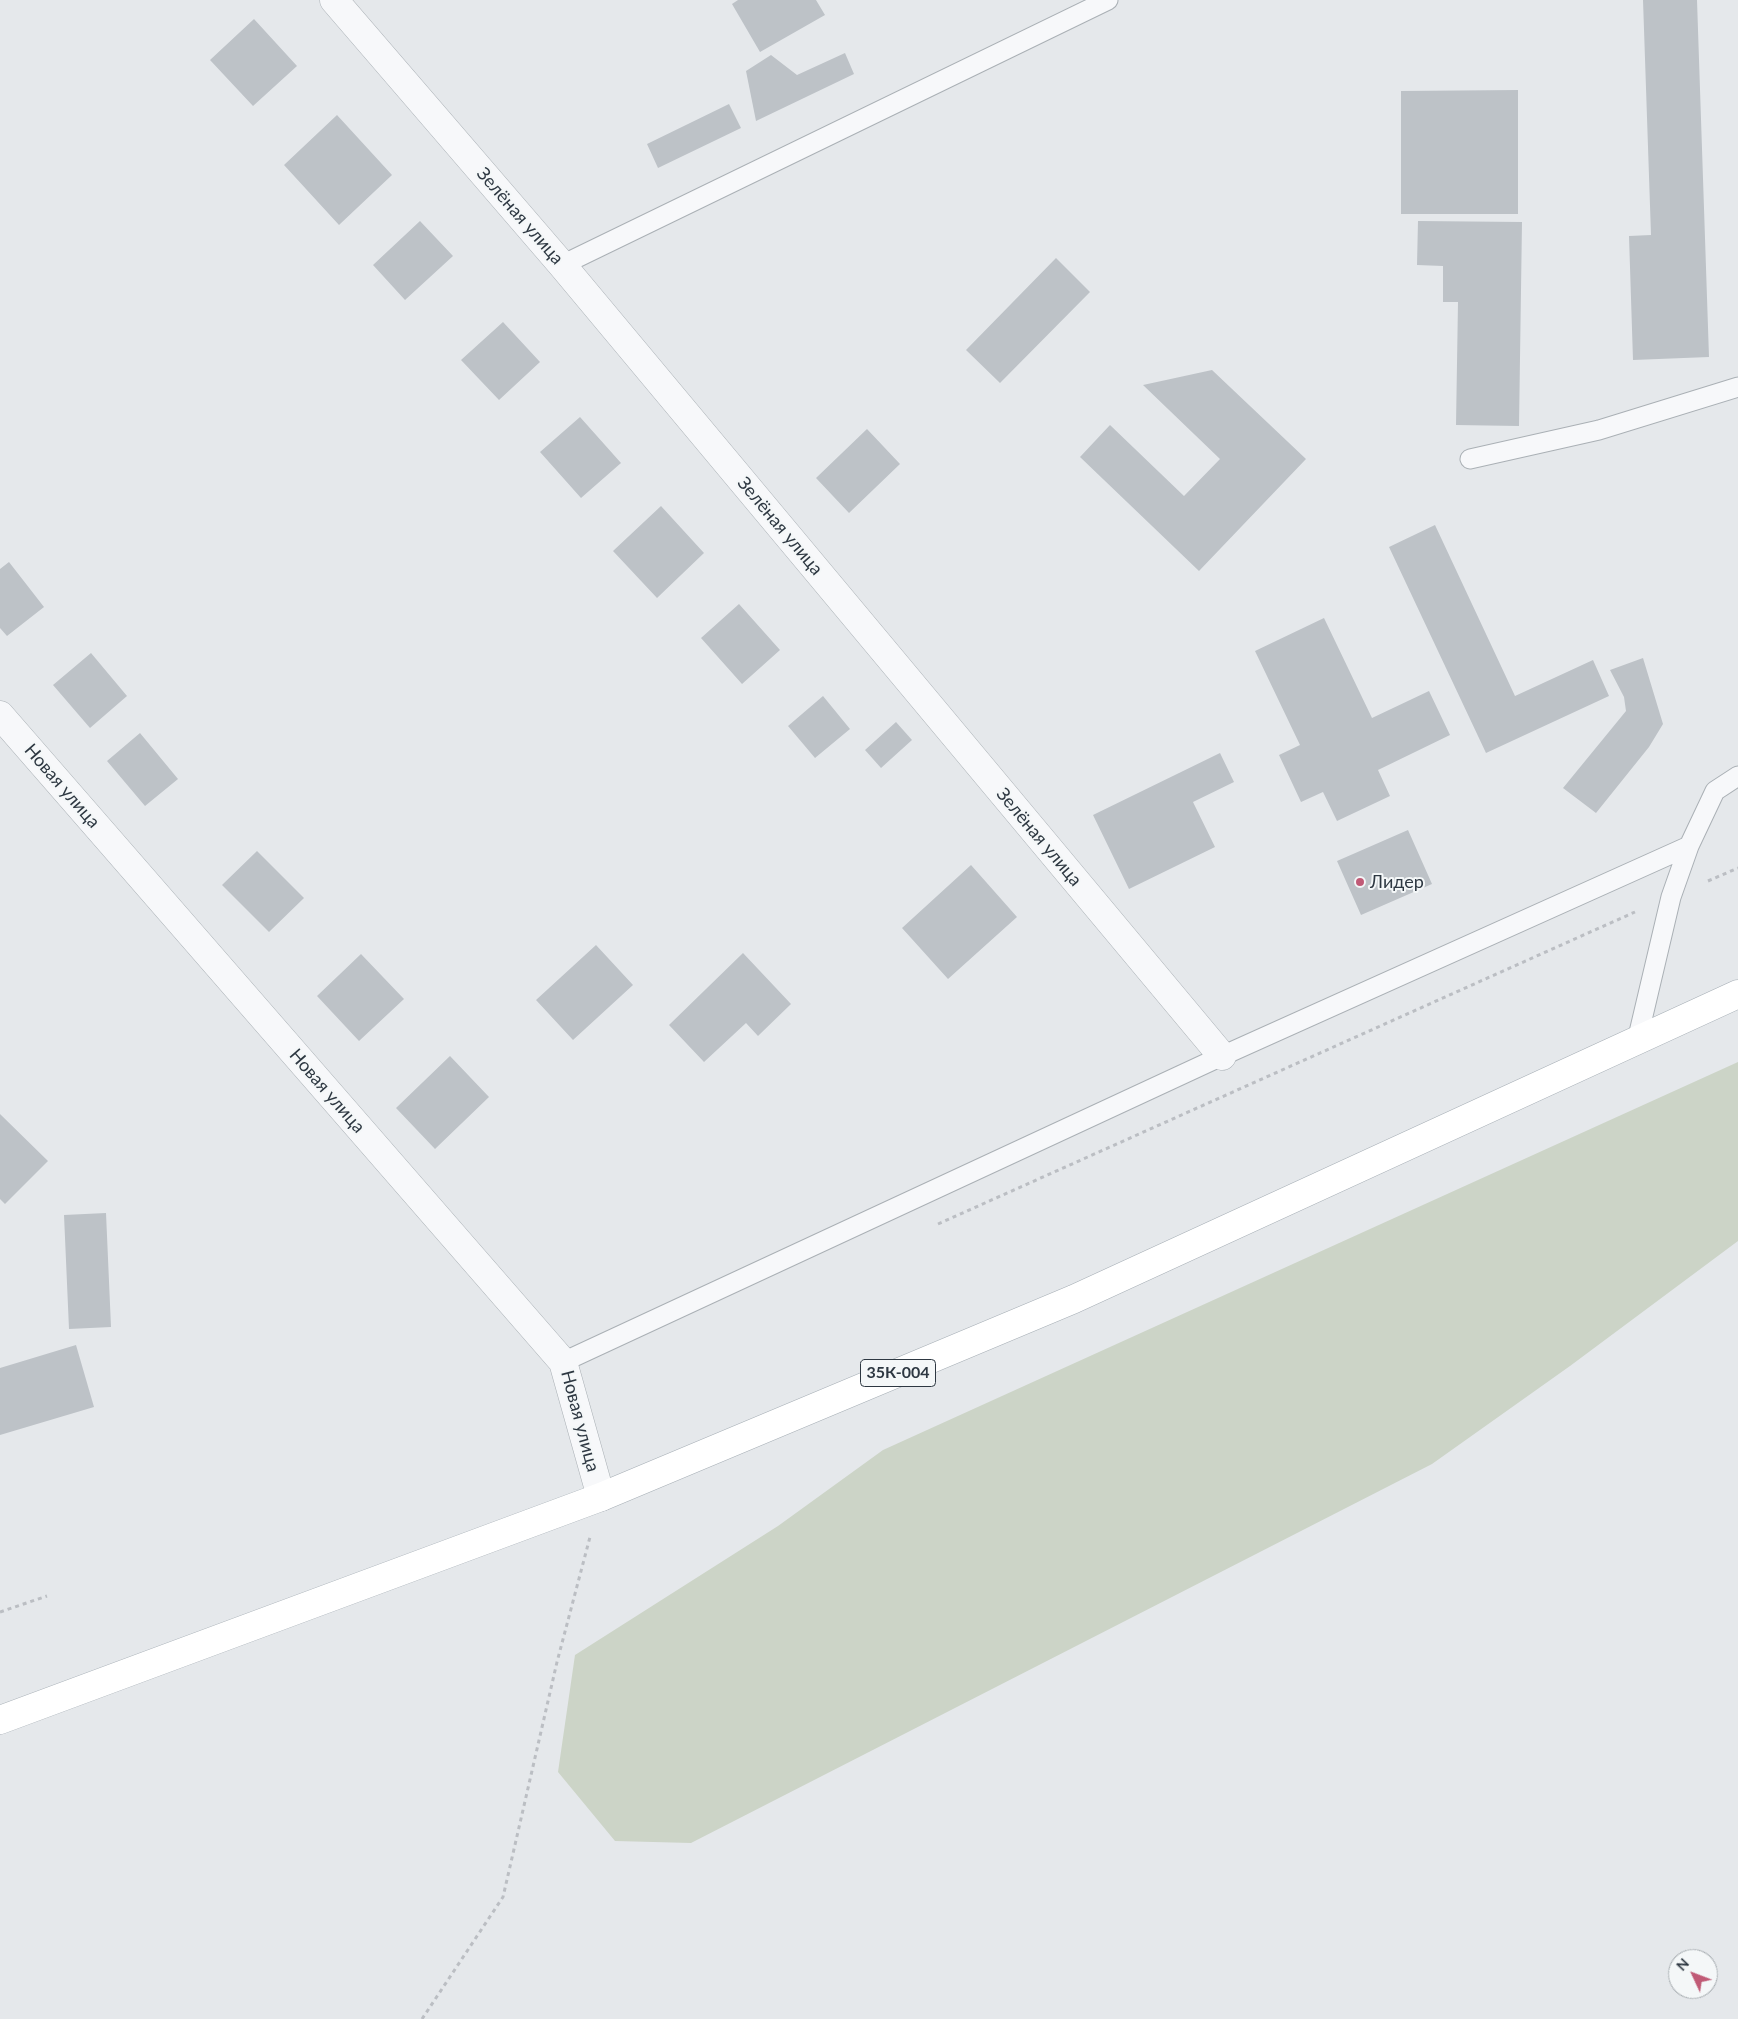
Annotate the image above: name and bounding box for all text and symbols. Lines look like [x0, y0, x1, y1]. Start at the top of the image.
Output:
street label: Зелёная улица [472, 163, 568, 269]
street label: Зелёная улица [733, 473, 827, 579]
street label: Новая улица [20, 740, 104, 832]
street label: Зелёная улица [992, 784, 1086, 890]
place label: Лидер [1370, 871, 1424, 893]
marker: Лидер [1354, 876, 1366, 888]
street label: Новая улица [285, 1045, 369, 1137]
road number: 35К-004 [860, 1360, 936, 1386]
street label: Новая улица [556, 1368, 604, 1474]
north arrow [1668, 1949, 1718, 1999]
text: N [1672, 1954, 1692, 1974]

